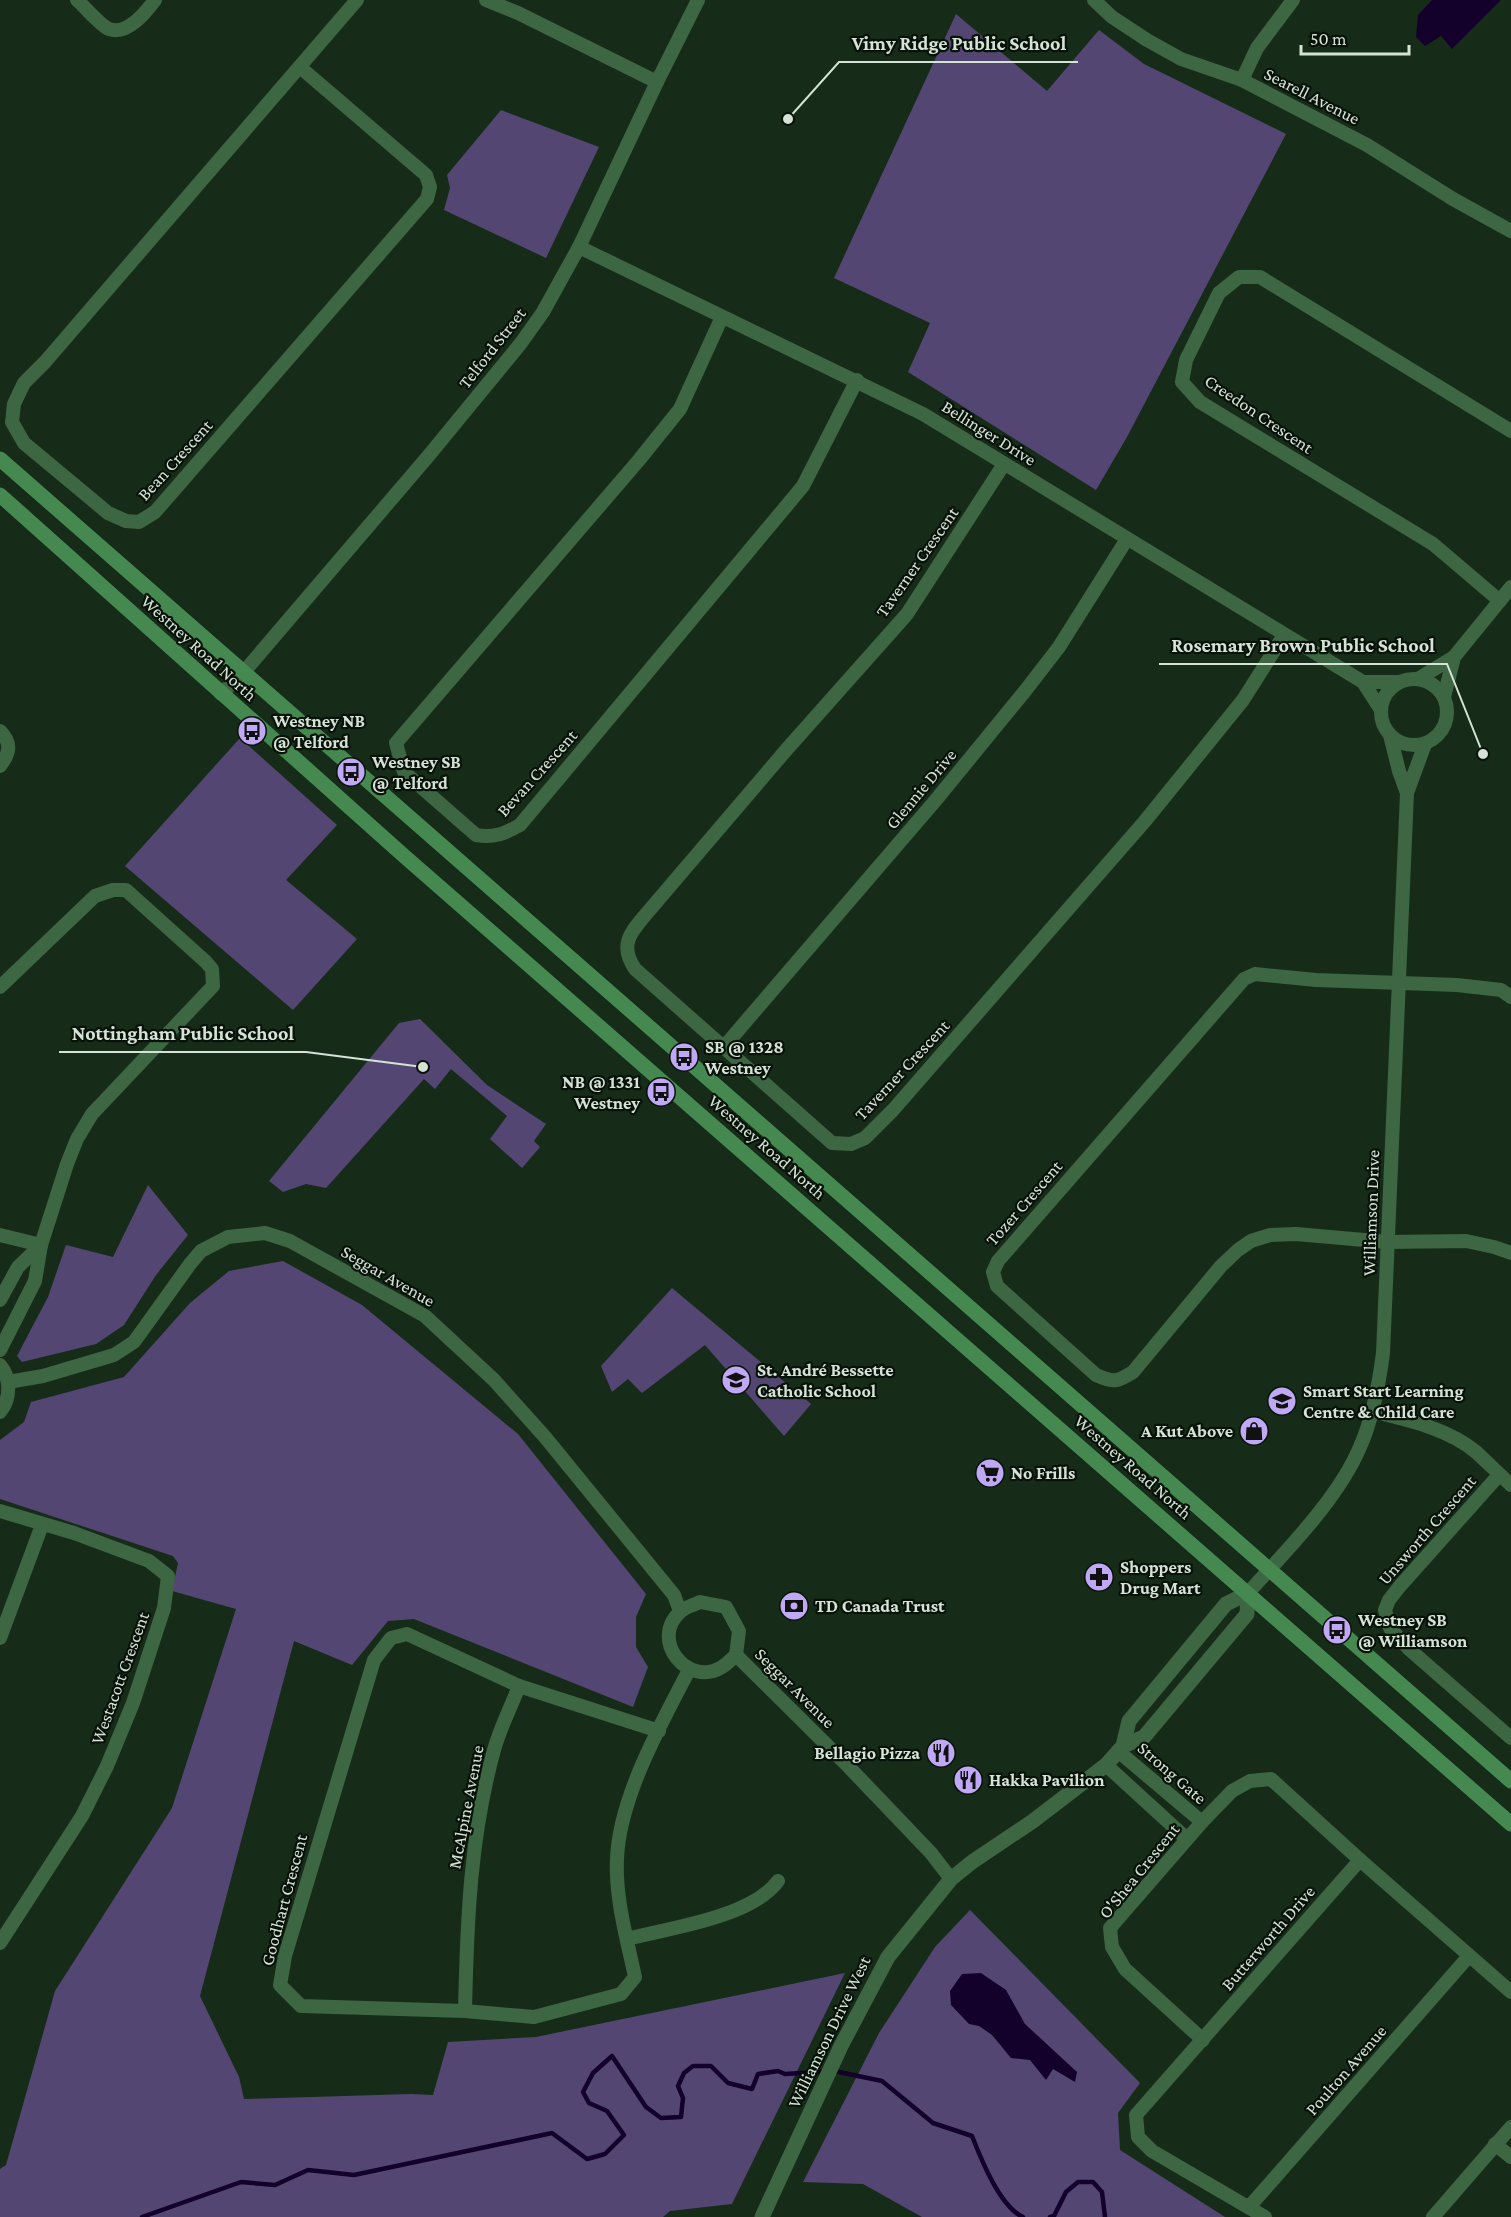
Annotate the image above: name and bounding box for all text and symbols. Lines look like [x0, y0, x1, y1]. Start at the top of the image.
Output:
scale bar [1301, 18, 1409, 56]
callout: Vimy Ridge Public School [839, 24, 1078, 62]
text: 50 m [1310, 29, 1347, 49]
text: Vimy Ridge Public School [851, 32, 1066, 54]
street label: Searell Avenue [1261, 63, 1363, 129]
street label: Telford Street [454, 303, 530, 392]
street label: Creedon Crescent [1201, 370, 1318, 458]
street label: Bellinger Drive [938, 396, 1040, 470]
street label: Bean Crescent [134, 415, 217, 504]
street label: Taverner Crescent [872, 502, 963, 621]
street label: Westney Road North [137, 591, 261, 705]
callout: Rosemary Brown Public School [1159, 626, 1447, 664]
text: Rosemary Brown Public School [1171, 634, 1435, 656]
place label: Westney NB @ Telford [272, 711, 365, 752]
bus stop icon: Westney NB @ Telford [236, 715, 268, 747]
street label: Bevan Crescent [493, 725, 582, 820]
street label: Glennie Drive [882, 745, 960, 833]
place label: Westney SB @ Telford [371, 752, 461, 793]
bus stop icon: Westney SB @ Telford [335, 756, 367, 788]
callout: Nottingham Public School [59, 1014, 306, 1052]
street label: Taverner Crescent [850, 1015, 954, 1124]
text: Nottingham Public School [72, 1022, 294, 1044]
place label: SB @ 1328 Westney [704, 1037, 784, 1078]
bus stop icon: SB @ 1328 Westney [668, 1041, 700, 1073]
place label: NB @ 1331 Westney [562, 1072, 640, 1113]
bus stop icon: NB @ 1331 Westney [645, 1076, 677, 1108]
street label: Westney Road North [704, 1091, 830, 1203]
street label: Williamson Drive [1359, 1150, 1383, 1276]
street label: Tozer Crescent [982, 1156, 1067, 1250]
street label: Seggar Avenue [338, 1241, 438, 1311]
place label: St. André Bessette Catholic School [757, 1360, 894, 1401]
school or university icon: St. André Bessette Catholic School [720, 1364, 752, 1396]
place label: Smart Start Learning Centre & Child Care [1303, 1381, 1464, 1422]
school or university icon: Smart Start Learning Centre & Child Care [1266, 1385, 1298, 1417]
street label: Westney Road North [1070, 1411, 1196, 1523]
shop icon: A Kut Above [1238, 1415, 1270, 1447]
place label: A Kut Above [1140, 1421, 1233, 1441]
supermarket icon: No Frills [974, 1457, 1006, 1489]
place label: No Frills [1011, 1463, 1075, 1483]
street label: Unsworth Crescent [1374, 1470, 1481, 1589]
place label: Shoppers Drug Mart [1120, 1557, 1201, 1598]
pharmacy icon: Shoppers Drug Mart [1083, 1561, 1115, 1593]
bank icon: TD Canada Trust [778, 1590, 810, 1622]
place label: TD Canada Trust [815, 1596, 945, 1616]
street label: Westacott Crescent [87, 1608, 154, 1747]
place label: Westney SB @ Williamson [1357, 1610, 1468, 1651]
bus stop icon: Westney SB @ Williamson [1321, 1614, 1353, 1646]
street label: Seggar Avenue [751, 1644, 839, 1732]
restaurant icon: Bellagio Pizza [925, 1737, 957, 1769]
street label: Strong Gate [1134, 1738, 1211, 1808]
street label: McAlpine Avenue [444, 1743, 488, 1871]
place label: Bellagio Pizza [814, 1743, 920, 1763]
restaurant icon: Hakka Pavilion [952, 1764, 984, 1796]
place label: Hakka Pavilion [989, 1770, 1105, 1790]
street label: O'Shea Crescent [1095, 1819, 1184, 1923]
street label: Goodhart Crescent [257, 1831, 311, 1968]
street label: Butterworth Drive [1217, 1882, 1319, 1994]
street label: Williamson Drive West [784, 1952, 875, 2111]
street label: Poulton Avenue [1301, 2021, 1391, 2119]

